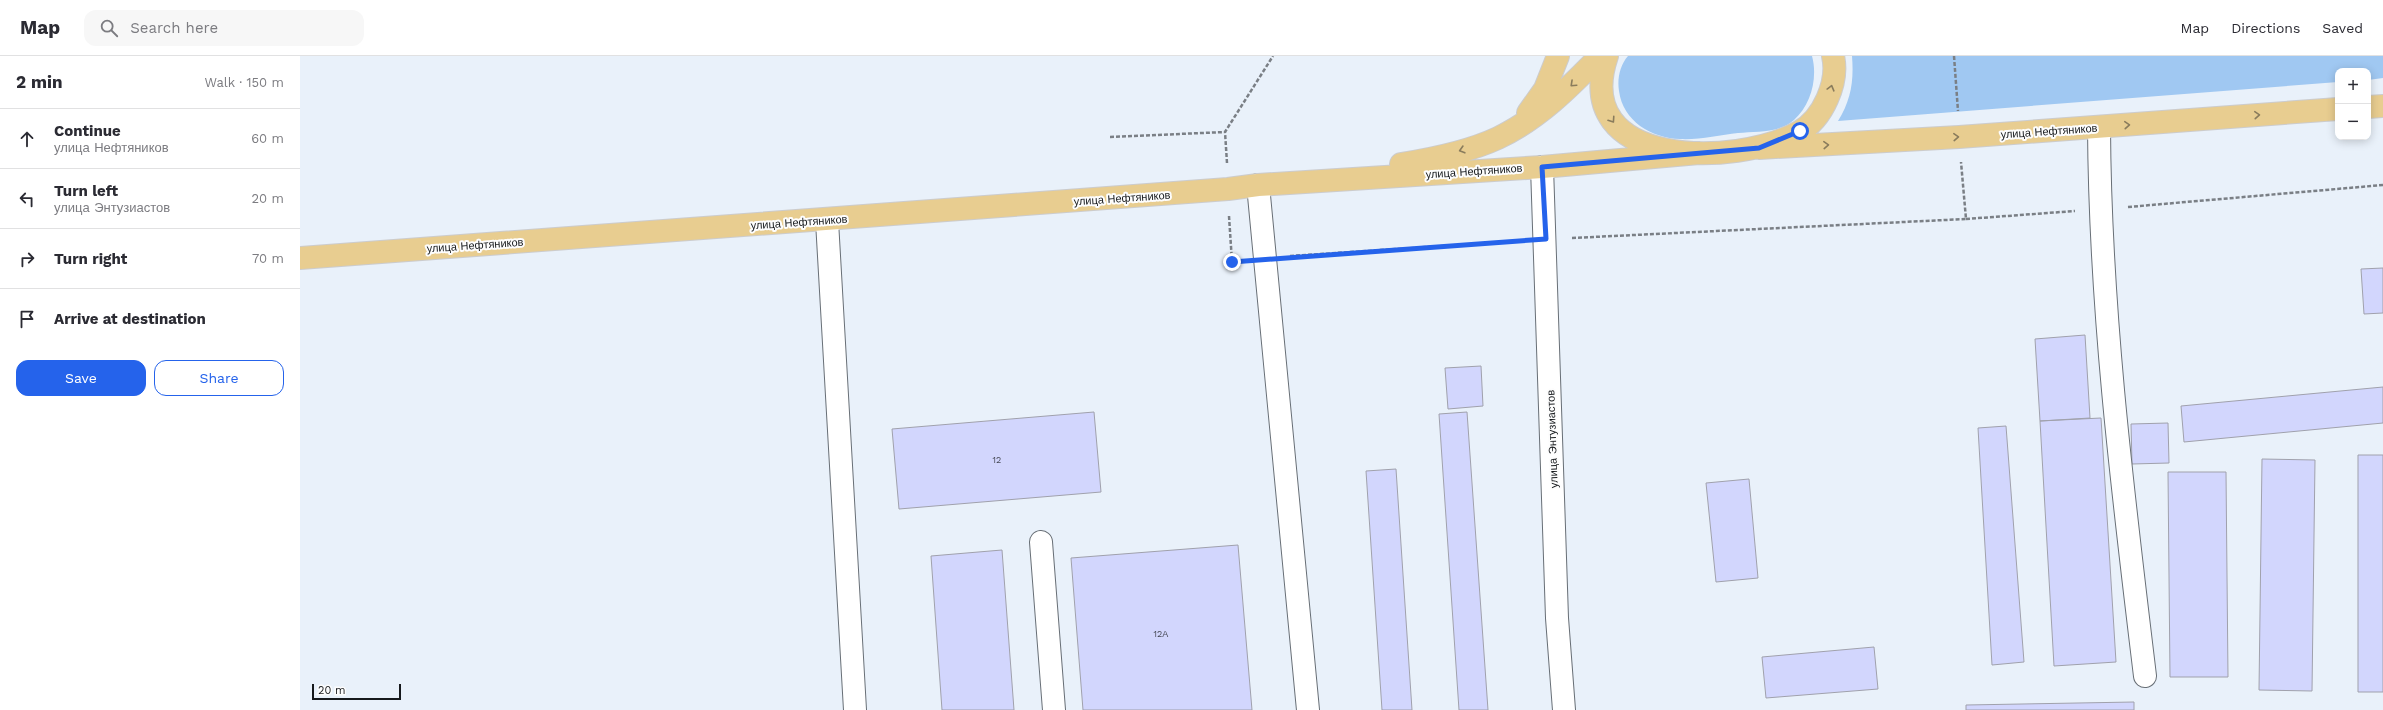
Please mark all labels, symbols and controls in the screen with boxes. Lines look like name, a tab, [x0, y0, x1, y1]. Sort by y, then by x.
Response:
search box	[84, 10, 364, 46]
text: Map	[20, 16, 60, 39]
icon: search	[98, 17, 120, 39]
text: Search here	[130, 19, 218, 37]
text: Map	[2181, 20, 2209, 36]
text: Directions	[2231, 20, 2300, 36]
text: Saved	[2322, 20, 2363, 36]
map controls	[2335, 68, 2371, 140]
button: +	[2335, 68, 2371, 104]
text: 2 min	[16, 72, 62, 92]
text: Walk · 150 m	[205, 75, 284, 90]
one-way arrow	[1570, 79, 1578, 87]
one-way arrow	[1826, 84, 1835, 91]
button: −	[2335, 104, 2371, 140]
one-way arrow	[2254, 111, 2260, 120]
one-way arrow	[1607, 116, 1615, 123]
one-way arrow	[2124, 120, 2130, 129]
text: Continue	[54, 122, 121, 140]
route start	[1791, 122, 1809, 140]
street label: улица Нефтяников	[2000, 122, 2098, 141]
icon: ahead	[16, 128, 38, 150]
text: 60 m	[251, 131, 284, 146]
one-way arrow	[1953, 133, 1959, 142]
text: улица Нефтяников	[54, 140, 169, 155]
one-way arrow	[1823, 140, 1829, 149]
one-way arrow	[1459, 145, 1466, 154]
street label: улица Нефтяников	[1425, 162, 1523, 181]
text: Turn left	[54, 182, 118, 200]
icon: left	[16, 188, 38, 210]
street label: улица Нефтяников	[1073, 189, 1171, 208]
text: 20 m	[252, 191, 284, 206]
text: улица Энтузиастов	[54, 200, 170, 215]
street label: улица Нефтяников	[750, 213, 848, 232]
street label: улица Нефтяников	[426, 236, 524, 255]
icon: right	[16, 248, 38, 270]
text: Turn right	[54, 250, 127, 268]
text: 70 m	[252, 251, 284, 266]
route end	[1223, 253, 1241, 271]
icon: arrive	[16, 308, 38, 330]
text: Arrive at destination	[54, 310, 206, 328]
button: Save	[16, 360, 146, 396]
button: Share	[154, 360, 284, 396]
street label: улица Энтузиастов	[1544, 389, 1561, 488]
house number: 12	[993, 455, 1001, 465]
house number: 12А	[1154, 629, 1168, 639]
scale bar	[312, 682, 401, 701]
text: 20 m	[318, 684, 346, 697]

